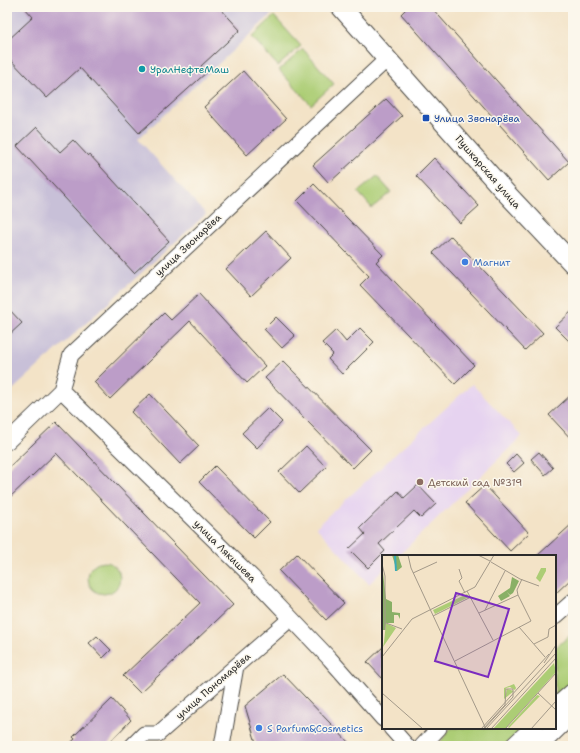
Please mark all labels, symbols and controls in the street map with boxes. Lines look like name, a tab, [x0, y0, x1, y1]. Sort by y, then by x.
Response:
place label: УралНефтеМаш	[150, 63, 229, 76]
marker: УралНефтеМаш	[137, 64, 147, 74]
place label: Улица Звонарёва	[434, 112, 521, 125]
marker: Улица Звонарёва	[421, 113, 431, 123]
street label: Пушкарская улица	[452, 132, 524, 212]
street label: улица Звонарёва	[152, 210, 224, 279]
place label: Магнит	[473, 256, 511, 269]
marker: Магнит	[460, 257, 470, 267]
place label: Детский сад №319	[428, 476, 522, 489]
marker: Детский сад №319	[415, 477, 425, 487]
street label: улица Лякишева	[191, 517, 260, 586]
inset map	[382, 555, 556, 729]
street label: улица Пономарёва	[173, 649, 254, 722]
place label: S Parfum&Cosmetics	[267, 722, 363, 735]
marker: S Parfum&Cosmetics	[254, 723, 264, 733]

